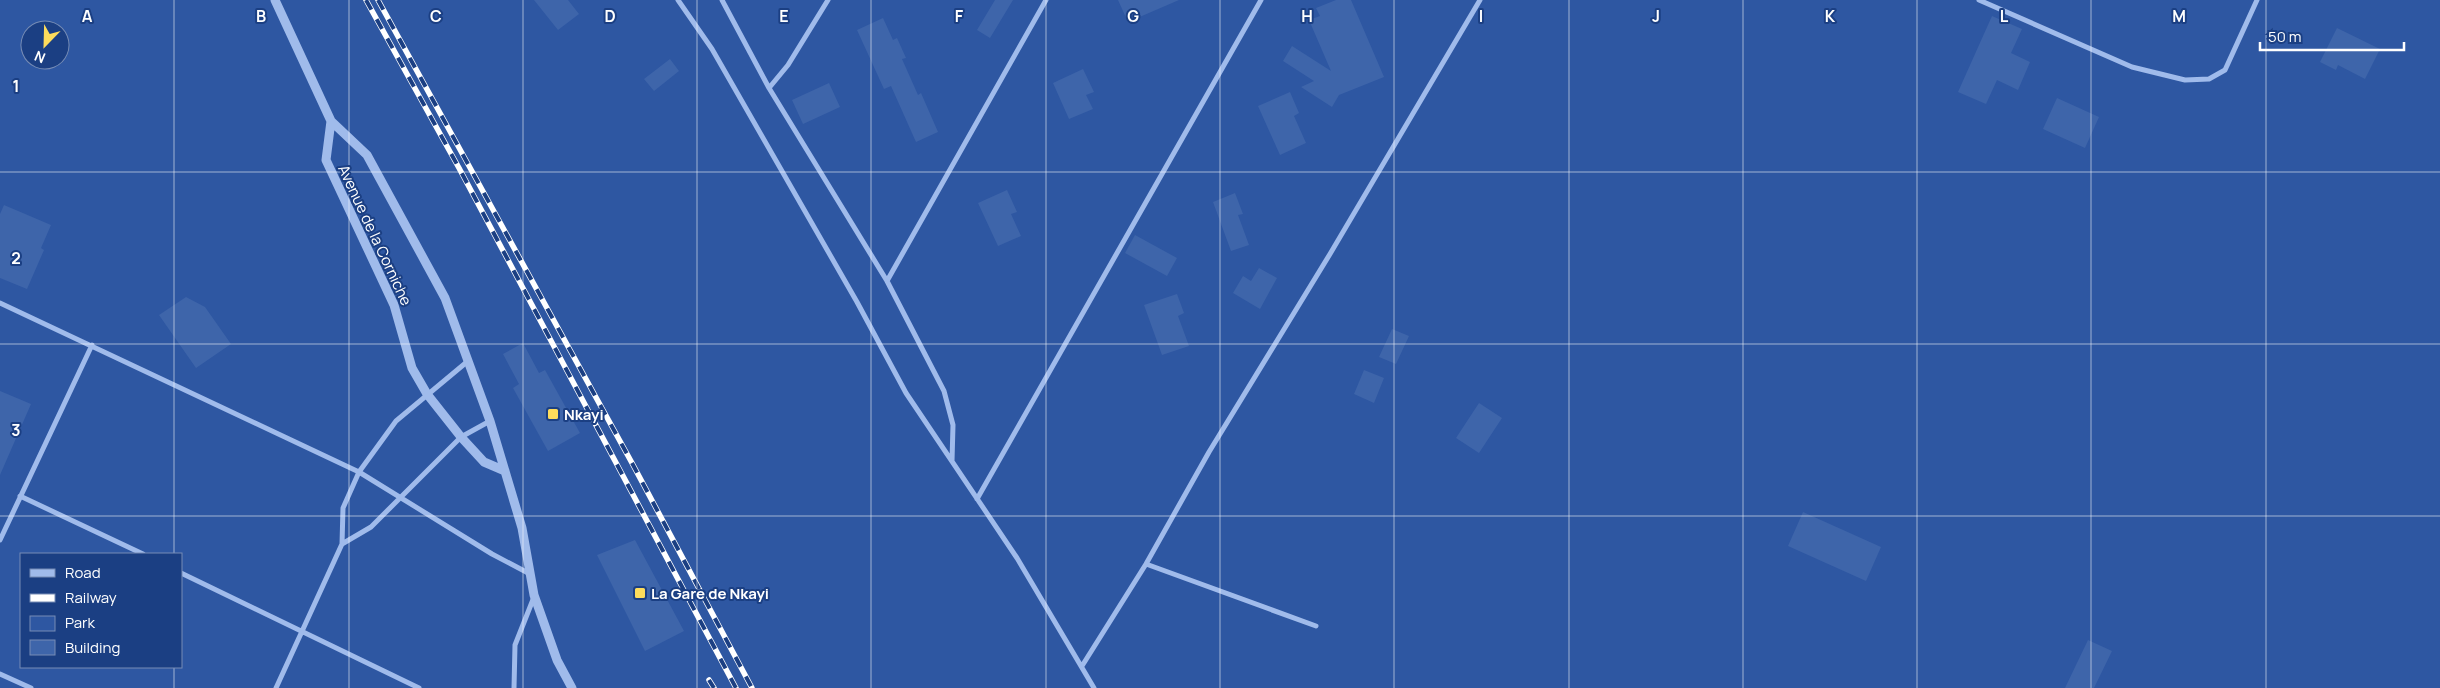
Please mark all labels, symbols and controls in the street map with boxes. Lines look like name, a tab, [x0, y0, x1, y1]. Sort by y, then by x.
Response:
text: A	[82, 5, 93, 27]
text: B	[256, 5, 266, 27]
text: C	[430, 5, 442, 27]
text: D	[604, 5, 616, 27]
text: E	[779, 5, 789, 27]
text: F	[955, 5, 964, 27]
text: G	[1127, 5, 1139, 27]
text: H	[1301, 5, 1313, 27]
text: I	[1479, 5, 1483, 27]
text: J	[1652, 5, 1660, 27]
text: K	[1825, 5, 1836, 27]
text: L	[2000, 5, 2009, 27]
text: M	[2172, 5, 2186, 27]
north arrow	[20, 20, 70, 70]
scale bar	[2260, 20, 2404, 52]
text: 50 m	[2268, 26, 2302, 47]
text: N	[31, 47, 48, 68]
text: 1	[12, 75, 20, 97]
street label: Avenue de la Corniche	[333, 161, 417, 309]
text: 2	[11, 247, 21, 269]
place label: Nkayi	[564, 404, 604, 425]
marker: Nkayi	[546, 407, 560, 421]
text: 3	[11, 419, 21, 441]
legend	[20, 553, 182, 668]
text: Road	[65, 562, 101, 583]
place label: La Gare de Nkayi	[651, 583, 769, 604]
marker: La Gare de Nkayi	[633, 586, 647, 600]
text: Railway	[65, 587, 117, 608]
text: Park	[65, 612, 95, 633]
text: Building	[65, 637, 120, 658]

